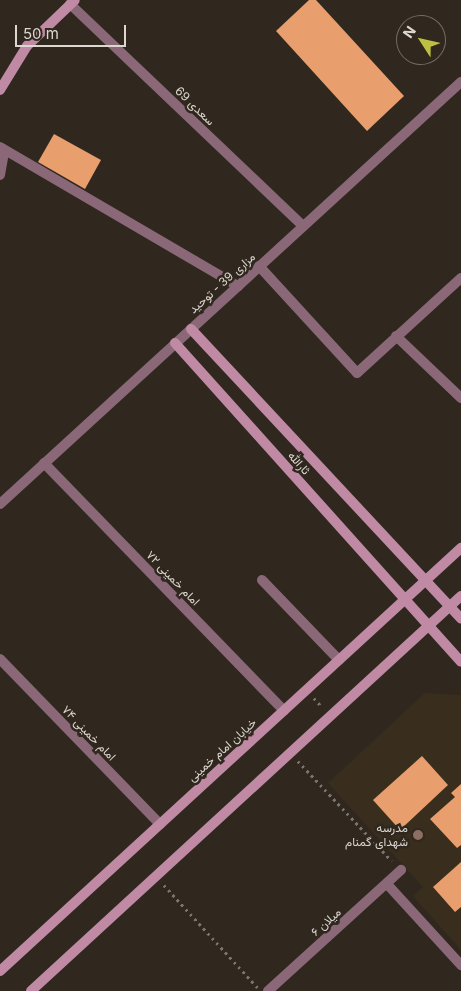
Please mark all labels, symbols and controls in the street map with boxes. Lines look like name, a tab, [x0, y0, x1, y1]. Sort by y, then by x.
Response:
scale bar	[18, 15, 129, 47]
north arrow	[396, 15, 446, 65]
text: N	[399, 22, 419, 41]
text: 50 m	[23, 24, 59, 43]
street label: سعدی 69	[172, 84, 218, 128]
street label: مزاری 39 - توحید	[186, 250, 258, 316]
street label: ثارالله	[285, 448, 313, 478]
street label: امام خمینی ۷۲	[143, 548, 203, 608]
street label: امام خمینی ۷۴	[59, 702, 119, 764]
street label: خیابان امام خمینی	[185, 715, 259, 785]
place label: مدرسه شهدای گمنام	[345, 821, 408, 849]
marker: مدرسه شهدای گمنام	[412, 829, 424, 841]
street label: میلان ۶	[308, 905, 344, 939]

